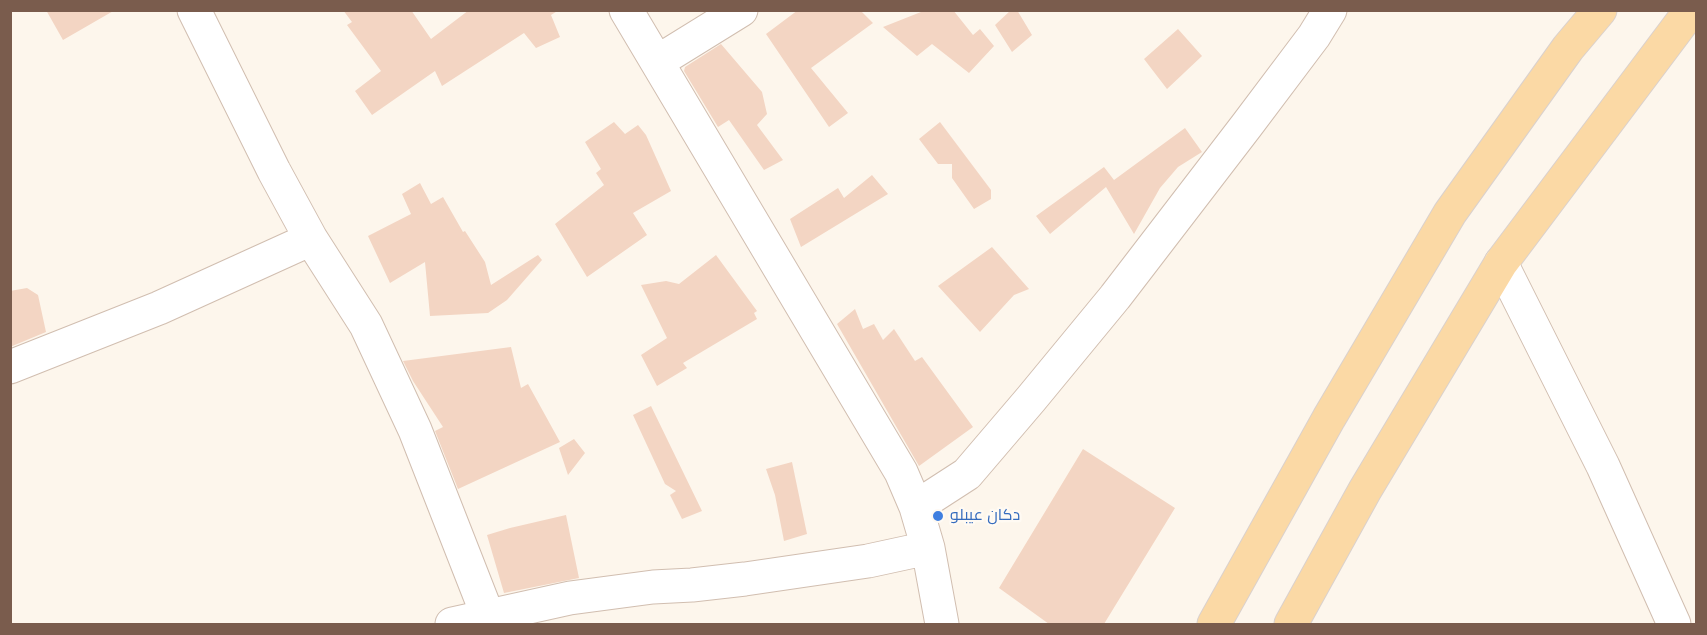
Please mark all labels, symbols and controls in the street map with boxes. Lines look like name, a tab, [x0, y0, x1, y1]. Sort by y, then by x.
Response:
place label: دكان عيبلو	[950, 506, 1020, 526]
marker: دكان عيبلو	[931, 509, 945, 523]

